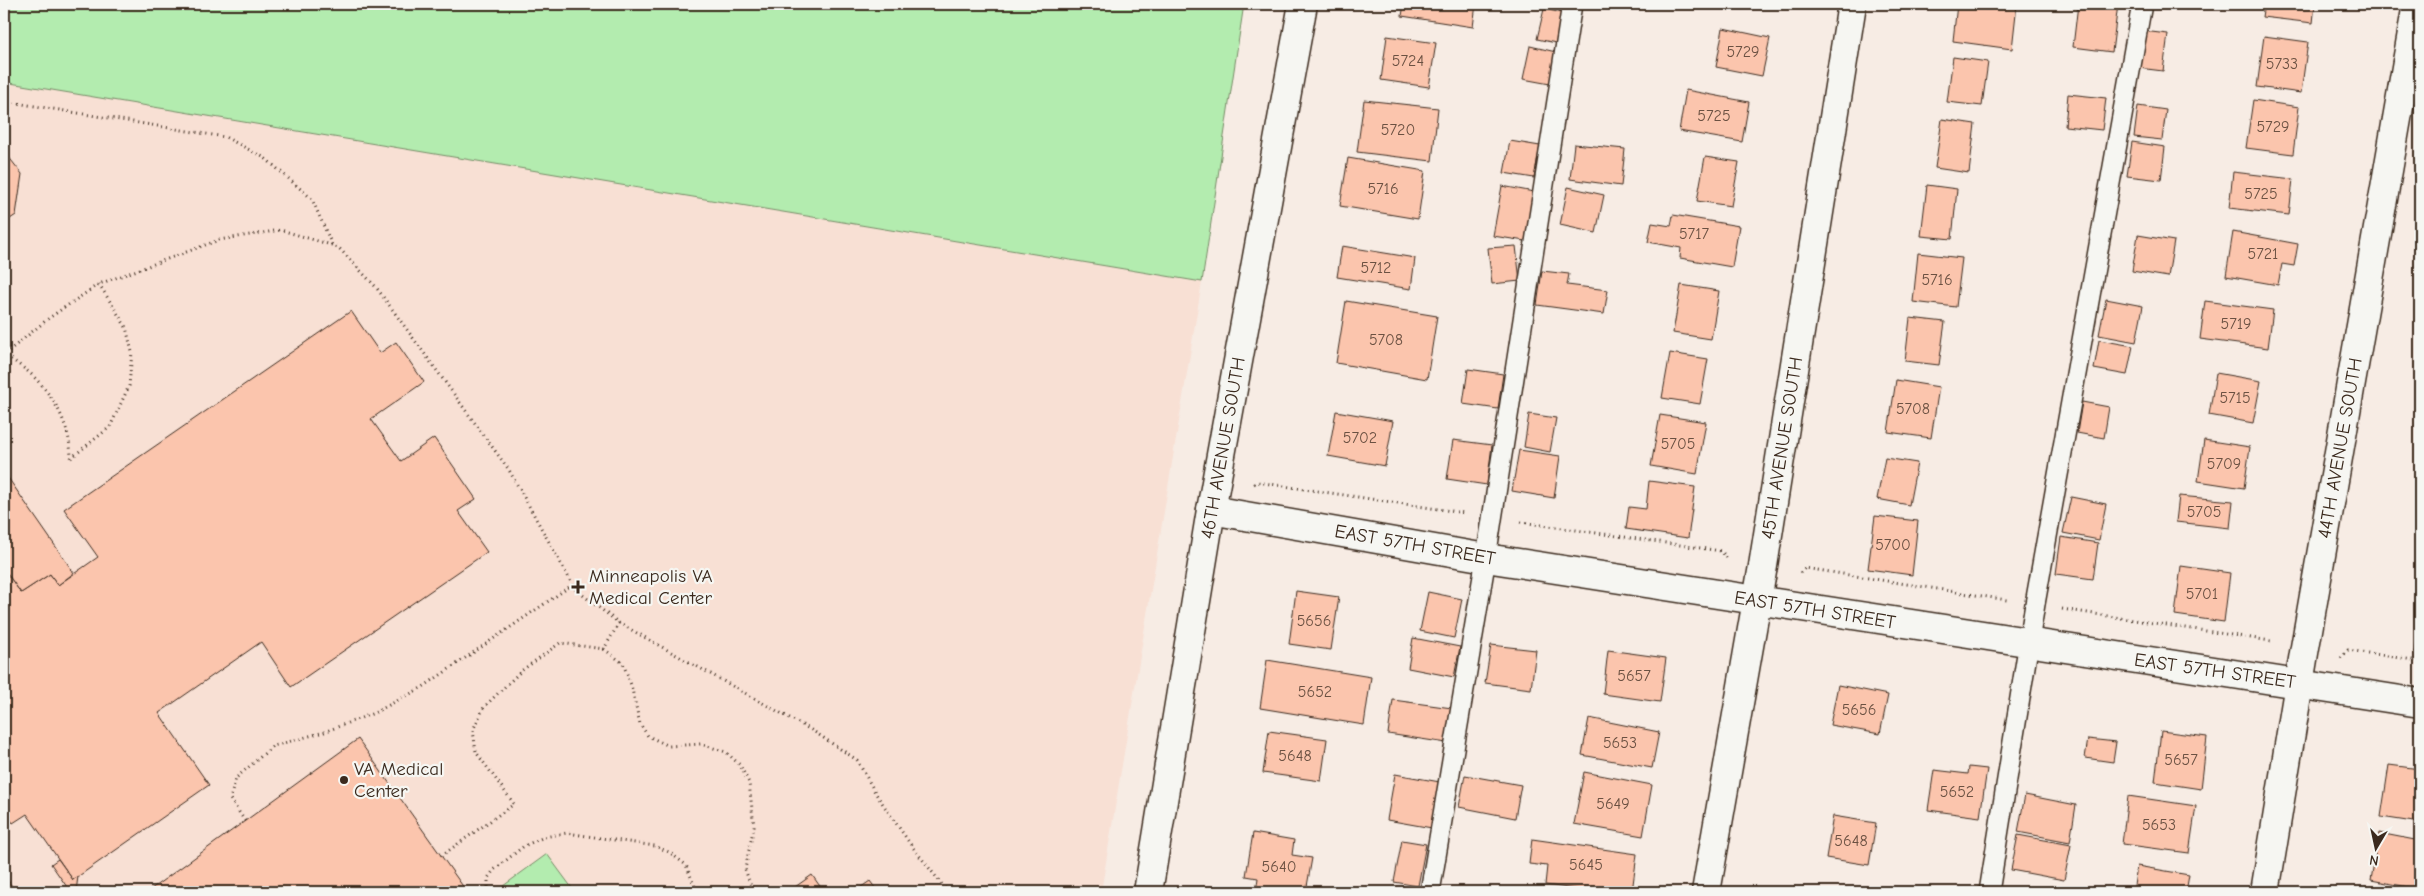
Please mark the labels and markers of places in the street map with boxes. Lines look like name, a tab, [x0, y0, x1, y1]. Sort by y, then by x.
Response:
place label: Minneapolis VA Medical Center	[589, 565, 712, 609]
marker: Minneapolis VA Medical Center	[571, 580, 585, 594]
place label: VA Medical Center	[354, 758, 443, 802]
marker: VA Medical Center	[338, 774, 350, 786]

